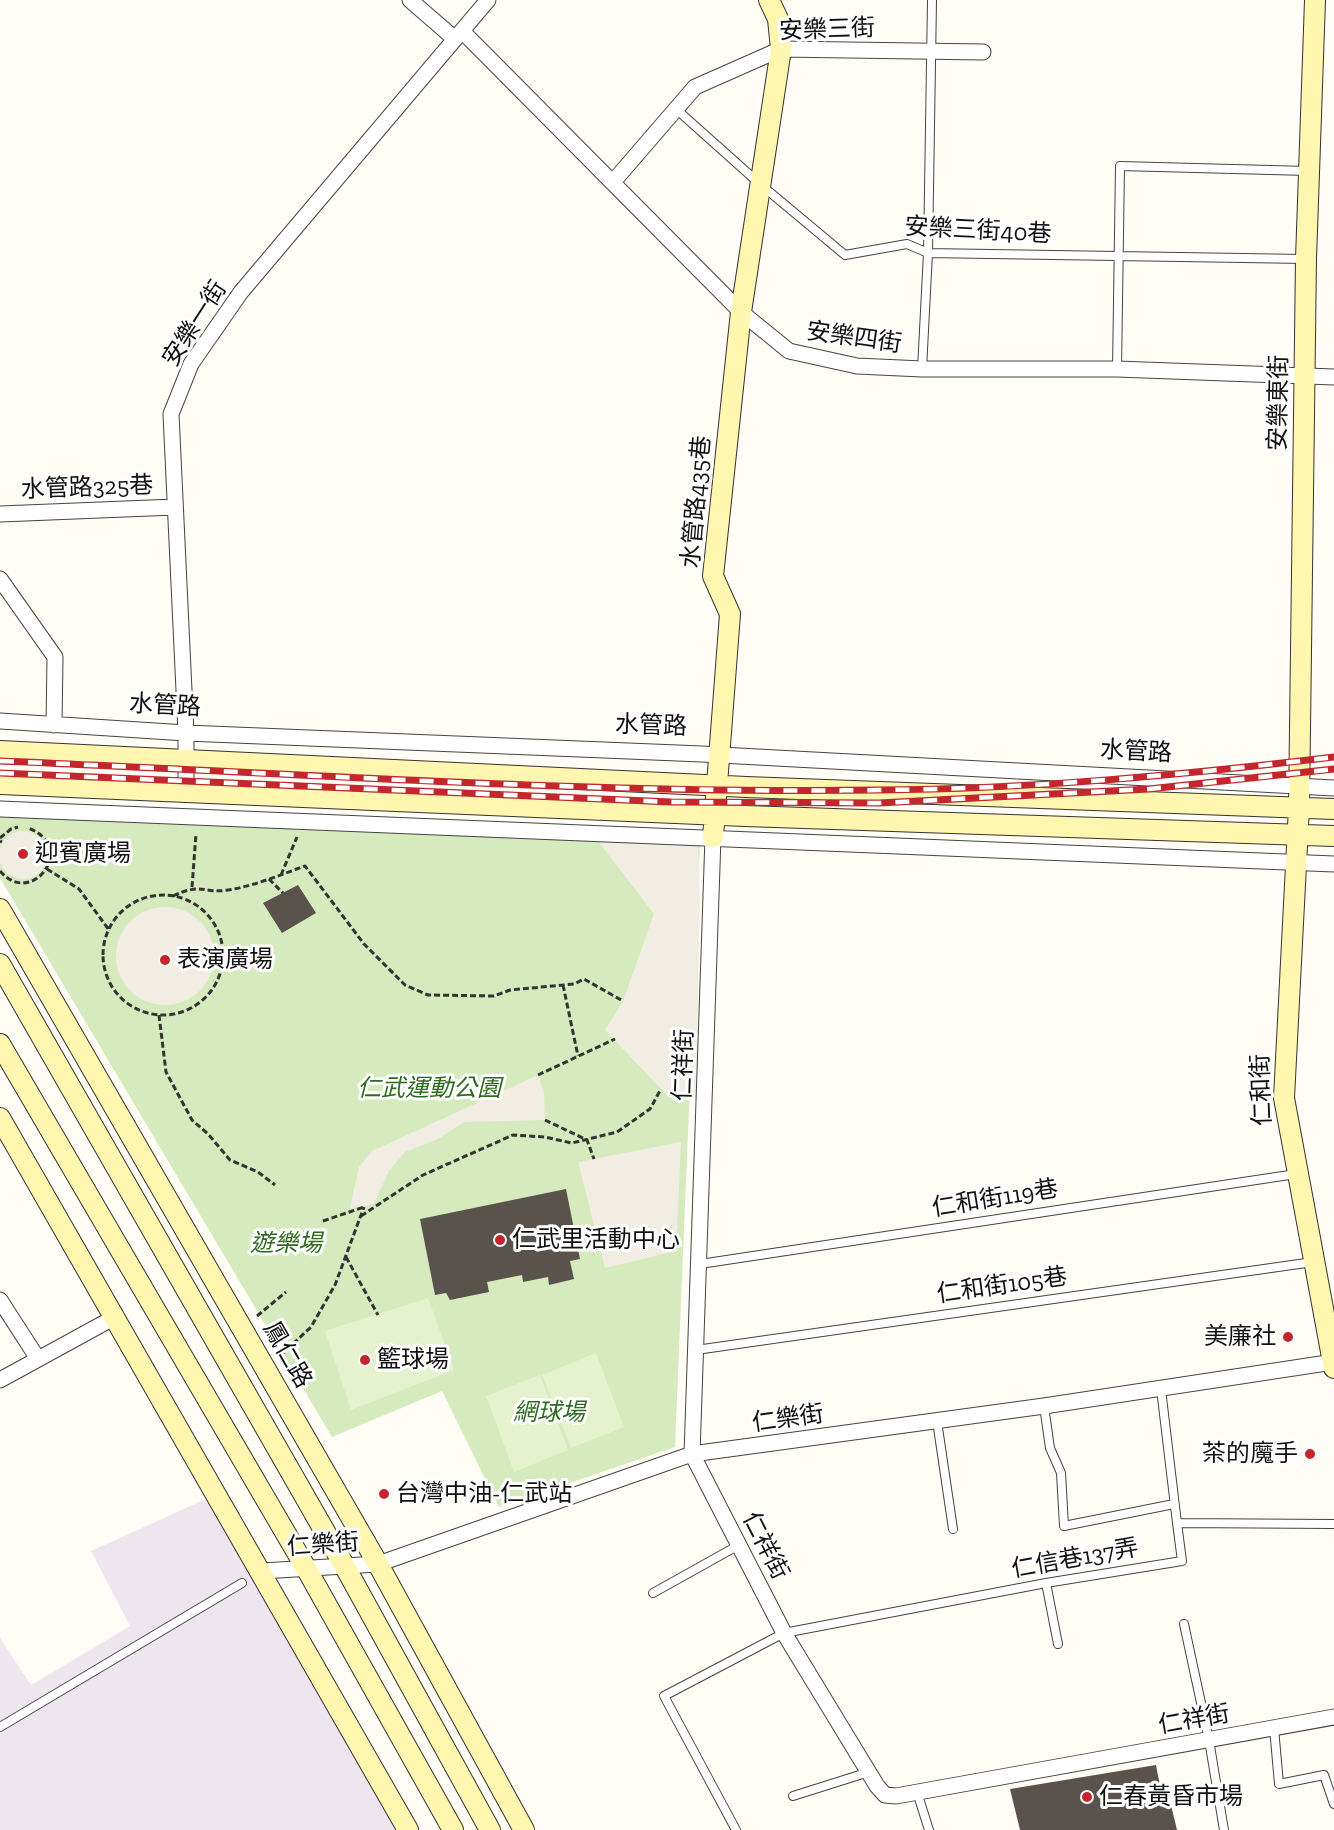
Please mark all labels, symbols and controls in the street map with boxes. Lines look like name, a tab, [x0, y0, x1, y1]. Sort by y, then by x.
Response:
street label: 安樂三街	[779, 14, 875, 46]
street label: 安樂三街40巷	[904, 213, 1052, 249]
street label: 安樂一街	[157, 276, 233, 372]
street label: 安樂四街	[804, 317, 904, 359]
street label: 安樂東街	[1264, 355, 1294, 451]
street label: 水管路435巷	[677, 435, 717, 569]
street label: 水管路325巷	[20, 471, 154, 505]
street label: 水管路	[128, 690, 202, 722]
street label: 水管路	[615, 710, 687, 742]
street label: 水管路	[1099, 736, 1173, 768]
place label: 迎賓廣場	[35, 840, 131, 868]
marker: 迎賓廣場	[16, 847, 30, 861]
place label: 表演廣場	[177, 946, 273, 974]
marker: 表演廣場	[158, 953, 172, 967]
street label: 仁祥街	[668, 1029, 700, 1101]
street label: 仁和街	[1246, 1054, 1278, 1126]
park label: 仁武運動公園	[357, 1075, 501, 1103]
street label: 仁和街119巷	[930, 1175, 1060, 1223]
place label: 仁武里活動中心	[512, 1226, 680, 1254]
park label: 遊樂場	[250, 1230, 322, 1258]
marker: 仁武里活動中心	[493, 1233, 507, 1247]
street label: 仁和街105巷	[935, 1263, 1069, 1309]
street label: 鳳仁路	[257, 1317, 317, 1393]
place label: 美廉社	[1204, 1323, 1276, 1351]
marker: 美廉社	[1281, 1330, 1295, 1344]
place label: 籃球場	[377, 1346, 449, 1374]
marker: 籃球場	[358, 1353, 372, 1367]
park label: 網球場	[513, 1399, 585, 1427]
street label: 仁樂街	[750, 1400, 826, 1438]
place label: 茶的魔手	[1202, 1440, 1298, 1468]
marker: 茶的魔手	[1303, 1447, 1317, 1461]
place label: 台灣中油-仁武站	[396, 1480, 572, 1508]
marker: 台灣中油-仁武站	[377, 1487, 391, 1501]
street label: 仁祥街	[736, 1507, 794, 1585]
street label: 仁樂街	[286, 1528, 360, 1562]
street label: 仁信巷137弄	[1009, 1534, 1141, 1584]
street label: 仁祥街	[1156, 1700, 1232, 1740]
place label: 仁春黃昏市場	[1099, 1783, 1243, 1811]
marker: 仁春黃昏市場	[1080, 1790, 1094, 1804]

